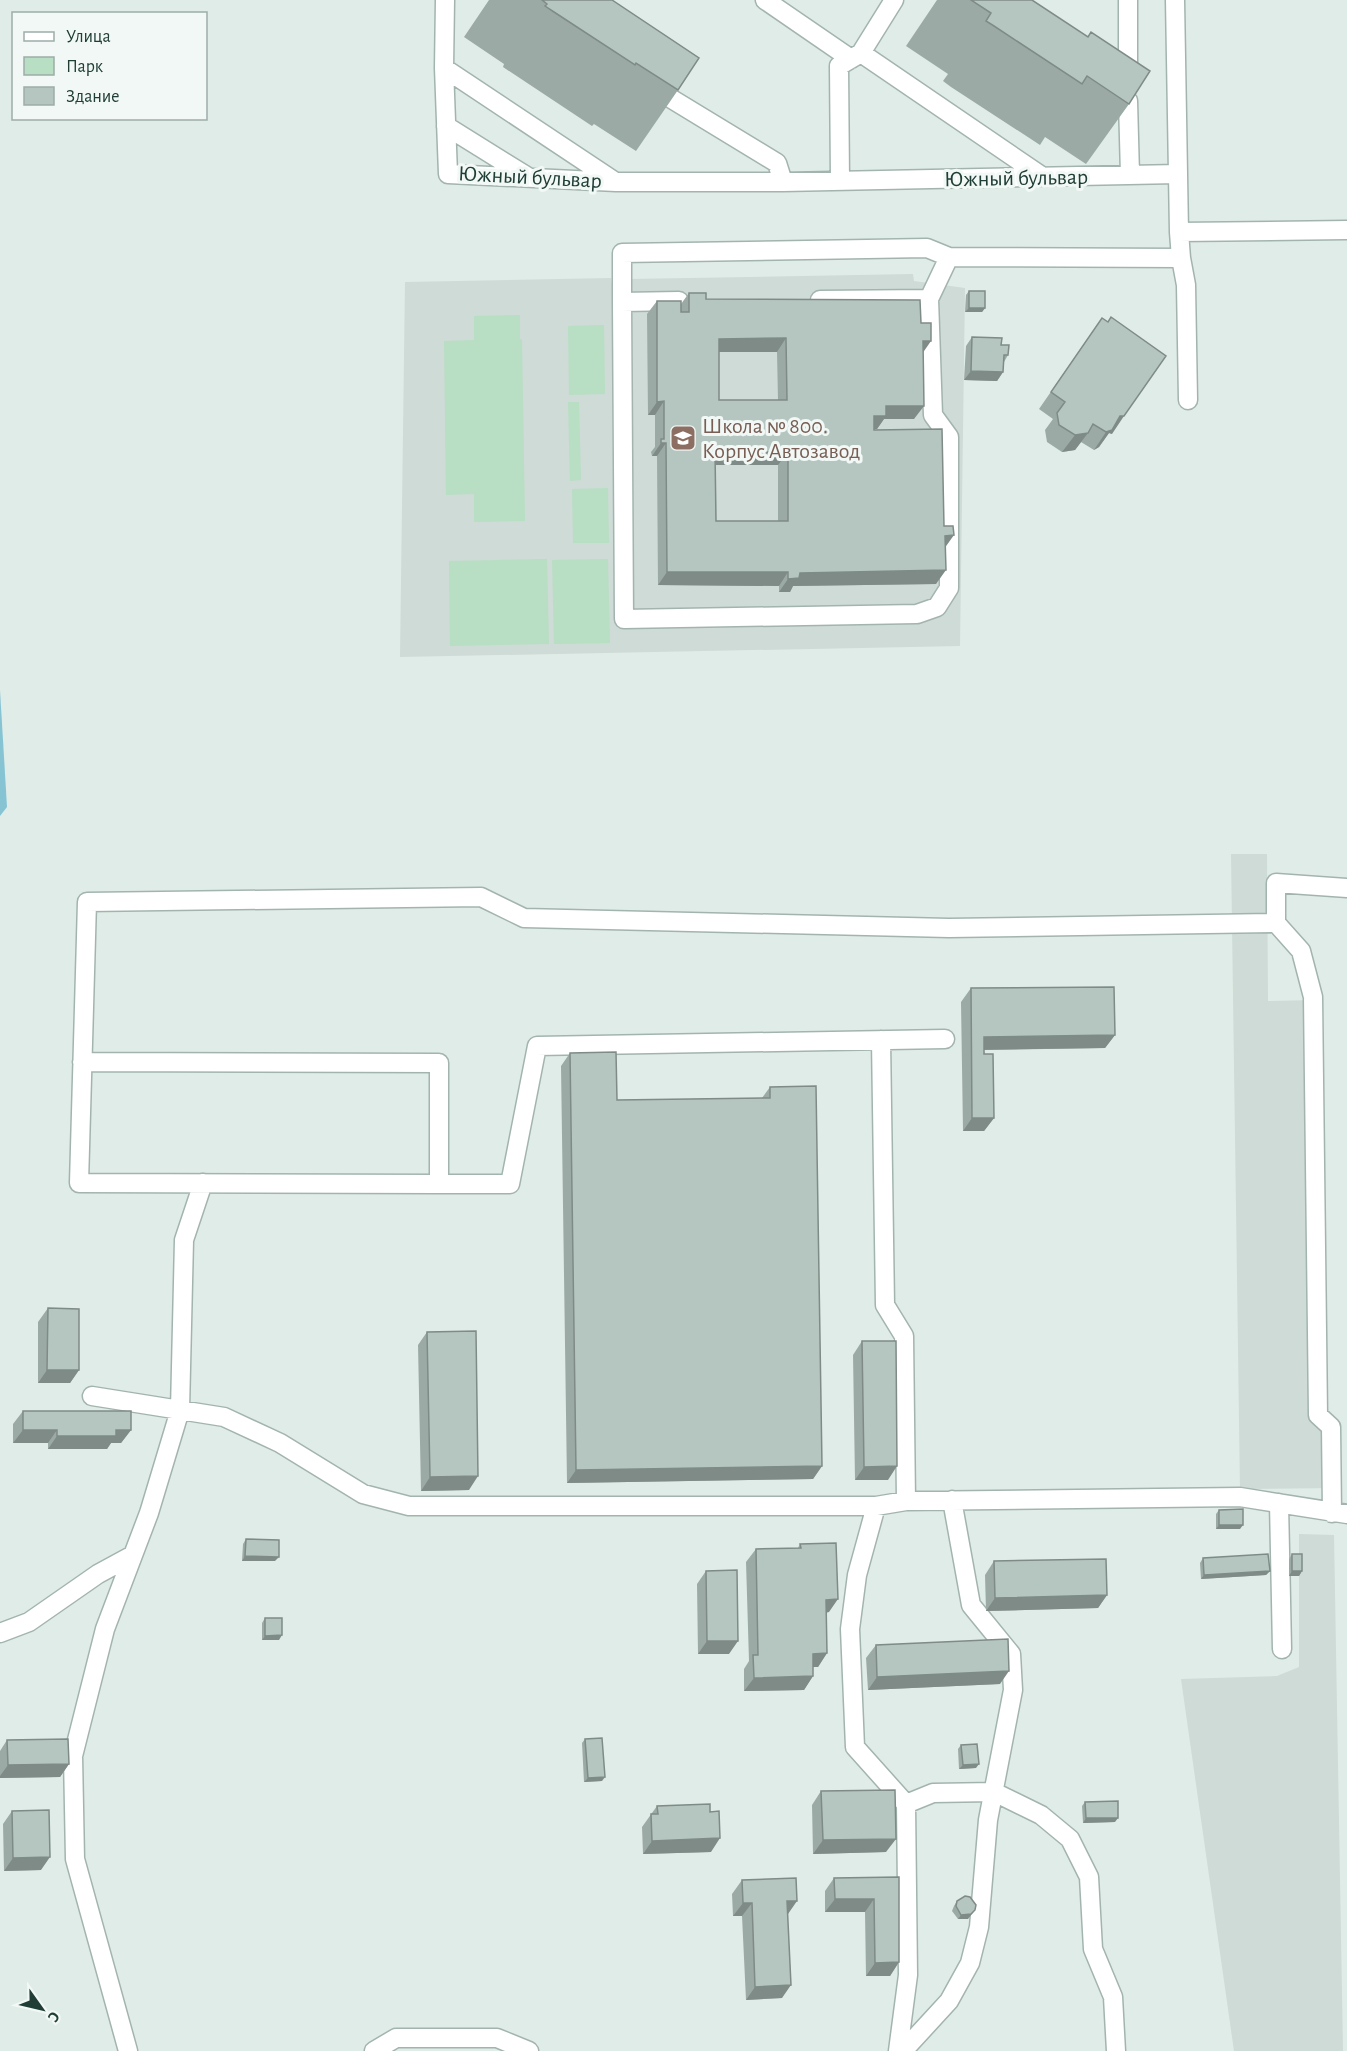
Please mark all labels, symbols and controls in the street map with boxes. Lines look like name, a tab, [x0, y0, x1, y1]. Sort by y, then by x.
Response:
legend	[12, 12, 207, 120]
text: Улица	[66, 28, 111, 46]
text: Парк	[66, 58, 104, 76]
text: Здание	[66, 88, 120, 106]
street label: Южный бульвар	[457, 162, 602, 192]
street label: Южный бульвар	[944, 166, 1088, 190]
place label: Школа № 800. Корпус Автозавод	[702, 415, 860, 462]
school or university icon: Школа № 800. Корпус Автозавод	[668, 423, 698, 453]
north arrow	[12, 1979, 72, 2039]
text: С	[44, 2009, 63, 2025]

